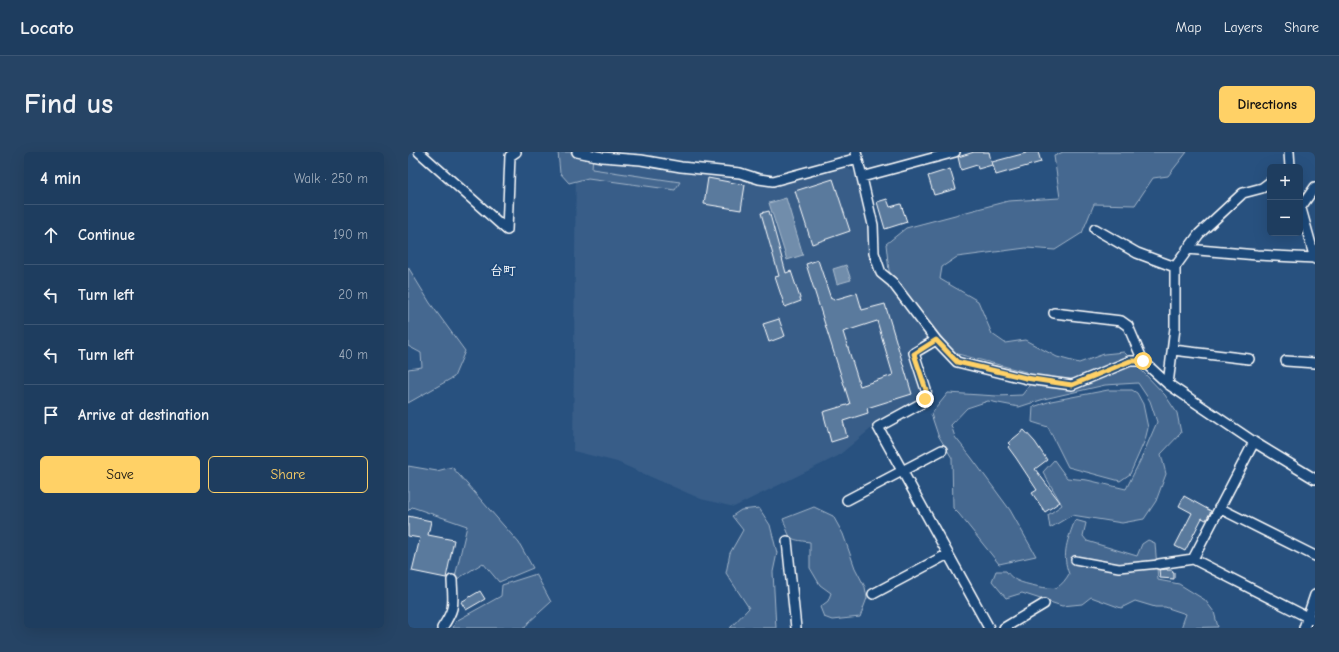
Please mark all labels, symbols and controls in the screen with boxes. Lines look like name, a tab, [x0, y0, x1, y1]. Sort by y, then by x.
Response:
text: Locato	[20, 17, 74, 39]
text: Map	[1175, 19, 1202, 36]
text: Layers	[1224, 19, 1262, 36]
text: Share	[1284, 19, 1319, 36]
button: Directions	[1219, 86, 1315, 123]
text: Find us	[24, 88, 113, 120]
map controls	[1267, 164, 1303, 236]
button: +	[1267, 164, 1303, 200]
text: 4 min	[40, 169, 81, 188]
text: Walk · 250 m	[294, 171, 368, 186]
button: −	[1267, 200, 1303, 236]
icon: ahead	[40, 224, 62, 246]
text: Continue	[78, 226, 135, 244]
text: 190 m	[333, 227, 368, 242]
district label: 台町	[490, 263, 516, 278]
icon: left	[40, 284, 62, 306]
text: Turn left	[78, 286, 134, 304]
text: 20 m	[338, 287, 368, 302]
icon: left	[40, 344, 62, 366]
text: Turn left	[78, 346, 134, 364]
text: 40 m	[339, 347, 368, 362]
route start	[1134, 352, 1152, 370]
route end	[916, 390, 934, 408]
icon: arrive	[40, 404, 62, 426]
text: Arrive at destination	[78, 406, 209, 424]
button: Save	[40, 456, 200, 493]
button: Share	[208, 456, 368, 493]

